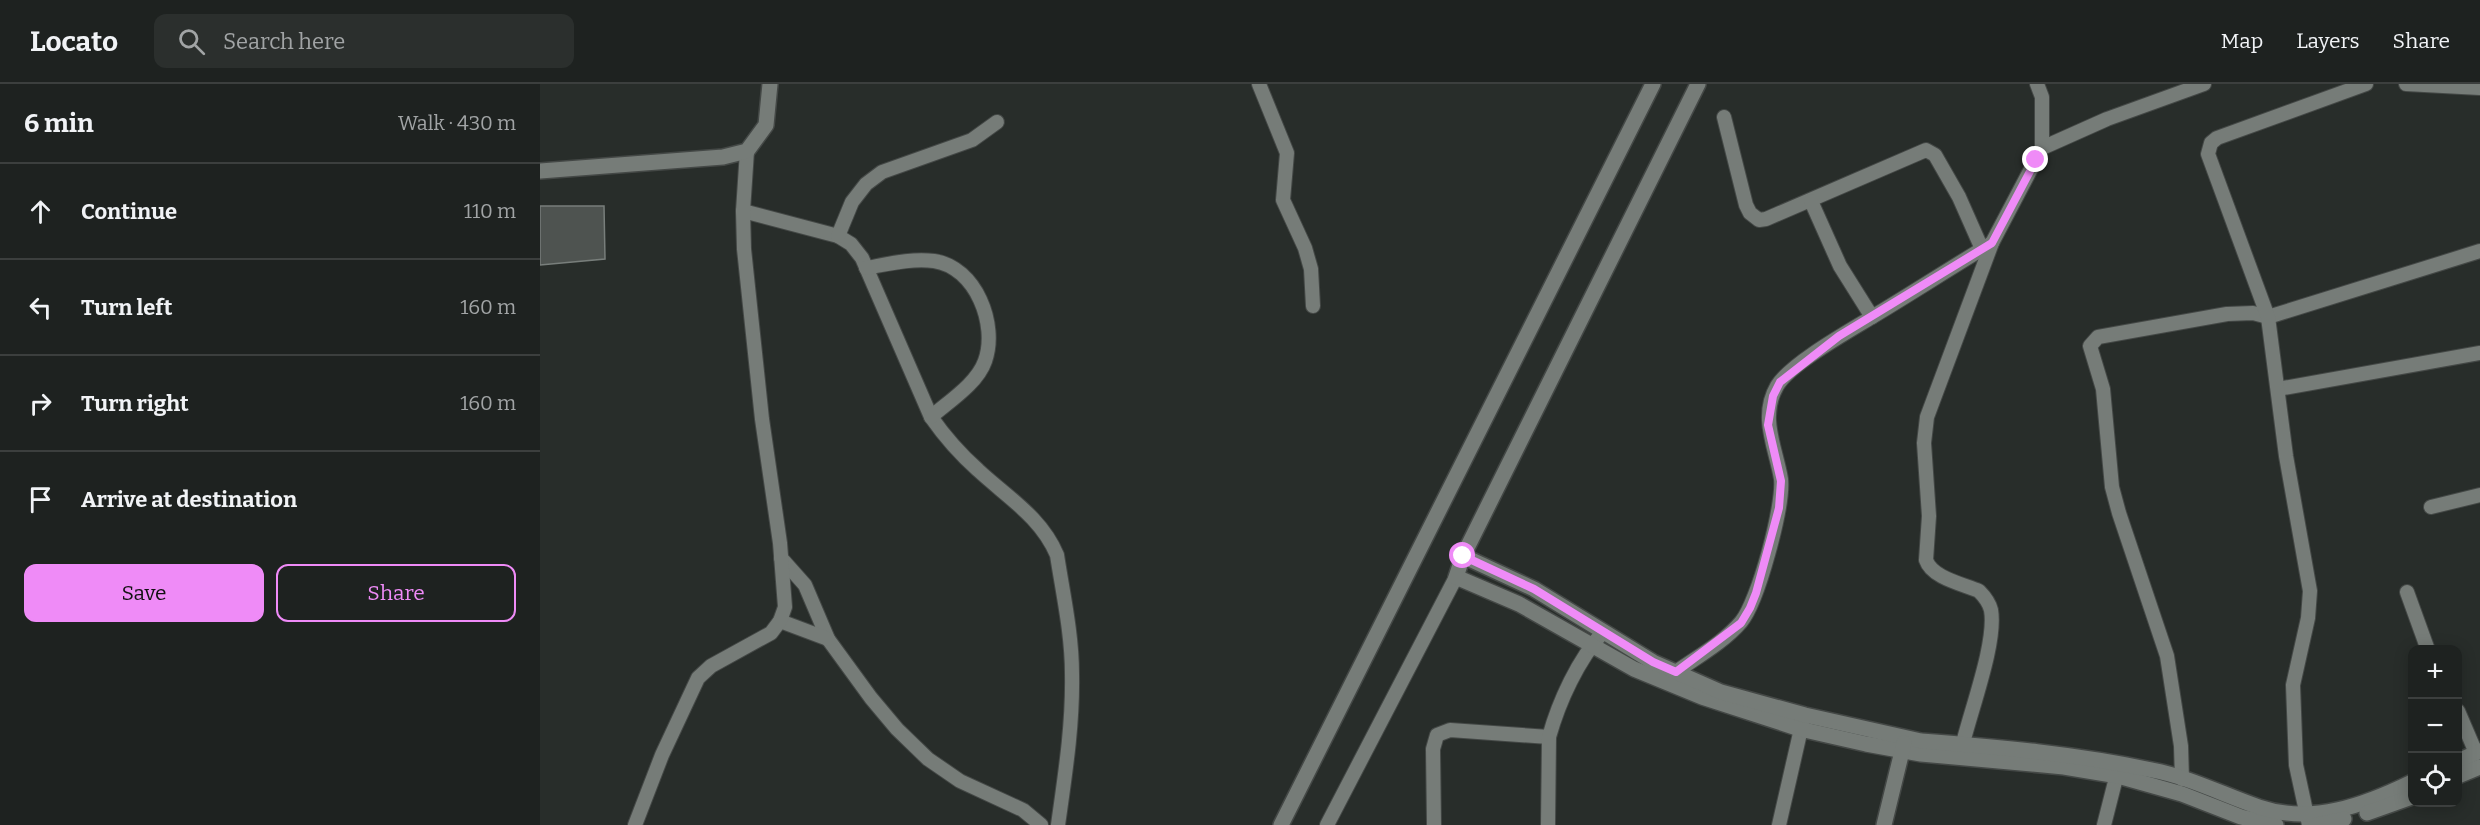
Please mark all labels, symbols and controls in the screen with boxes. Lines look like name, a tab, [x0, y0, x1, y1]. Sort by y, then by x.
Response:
search box	[154, 14, 574, 68]
text: Locato	[30, 25, 118, 58]
icon: search	[175, 25, 208, 58]
text: Search here	[223, 28, 345, 55]
text: Map	[2221, 28, 2263, 54]
text: Layers	[2296, 28, 2360, 54]
text: Share	[2393, 28, 2450, 54]
text: 6 min	[24, 108, 94, 139]
text: Walk · 430 m	[398, 111, 516, 135]
route end	[2022, 146, 2048, 172]
icon: ahead	[24, 195, 57, 228]
text: Continue	[81, 198, 177, 225]
text: 110 m	[464, 199, 516, 223]
icon: left	[24, 291, 57, 324]
text: Turn left	[81, 294, 173, 321]
text: 160 m	[460, 295, 516, 319]
icon: right	[24, 387, 57, 420]
text: Turn right	[81, 390, 189, 417]
text: 160 m	[460, 391, 516, 415]
icon: arrive	[24, 483, 57, 516]
text: Arrive at destination	[81, 486, 297, 513]
route start	[1449, 542, 1475, 568]
button: Save	[24, 564, 264, 622]
button: Share	[276, 564, 516, 622]
map controls	[2408, 645, 2462, 807]
button: +	[2408, 645, 2462, 699]
button: −	[2408, 699, 2462, 753]
button: locate	[2408, 753, 2462, 807]

